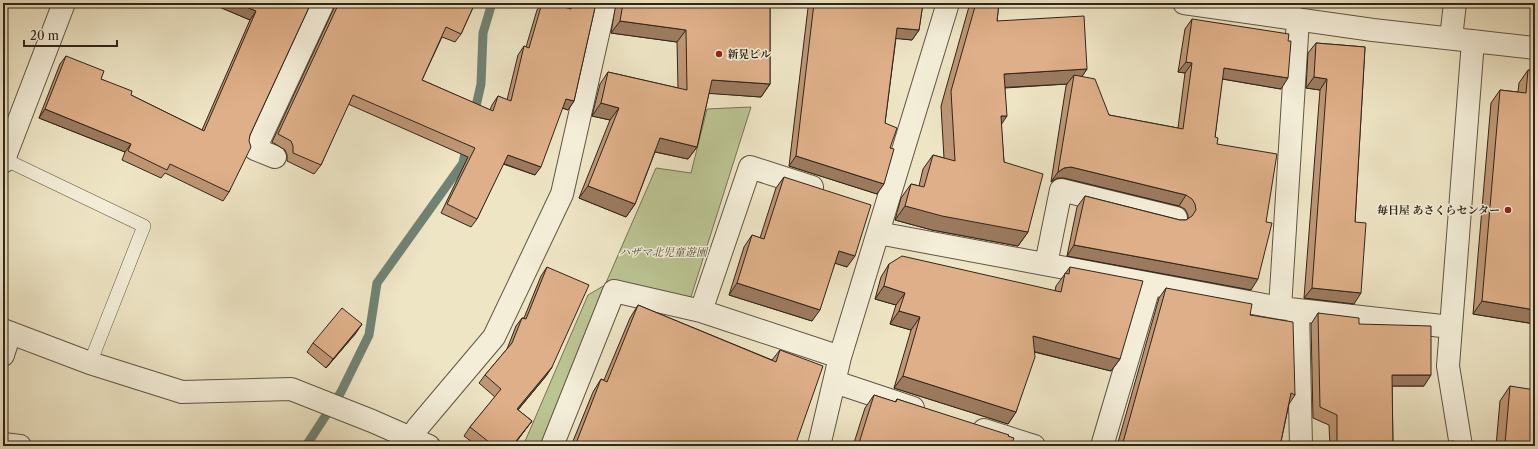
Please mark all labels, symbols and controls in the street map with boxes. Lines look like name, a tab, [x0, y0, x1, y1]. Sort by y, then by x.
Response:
scale bar	[24, 22, 117, 48]
text: 20 m	[30, 28, 59, 43]
place label: 新晃ビル	[727, 47, 771, 61]
marker: 新晃ビル	[714, 49, 724, 59]
place label: 毎日屋 あさくらセンター	[1377, 203, 1500, 217]
marker: 毎日屋 あさくらセンター	[1503, 205, 1513, 215]
park label: ハザマ北児童遊園	[619, 245, 709, 259]

